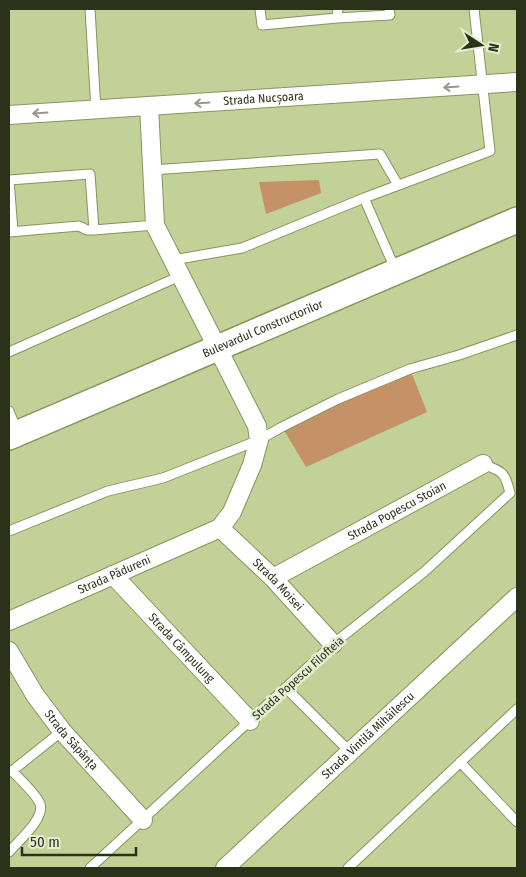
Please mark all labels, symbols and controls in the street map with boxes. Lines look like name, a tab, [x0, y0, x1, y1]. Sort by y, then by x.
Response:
north arrow	[456, 20, 506, 70]
text: N	[484, 42, 502, 53]
one-way arrow	[443, 82, 459, 92]
street label: Strada Nucșoara	[223, 89, 304, 108]
one-way arrow	[194, 99, 210, 108]
one-way arrow	[32, 109, 48, 118]
street label: Bulevardul Constructorilor	[200, 296, 326, 360]
street label: Strada Popescu Stoian	[345, 478, 449, 543]
street label: Strada Pădureni	[76, 552, 153, 597]
street label: Strada Moisei	[250, 556, 306, 613]
street label: Strada Câmpulung	[146, 610, 218, 686]
street label: Strada Popescu Filofteia	[249, 633, 347, 723]
street label: Strada Vintilă Mihăilescu	[319, 689, 417, 782]
street label: Strada Săpânța	[42, 707, 101, 773]
scale bar	[22, 824, 136, 856]
text: 50 m	[30, 833, 60, 851]

